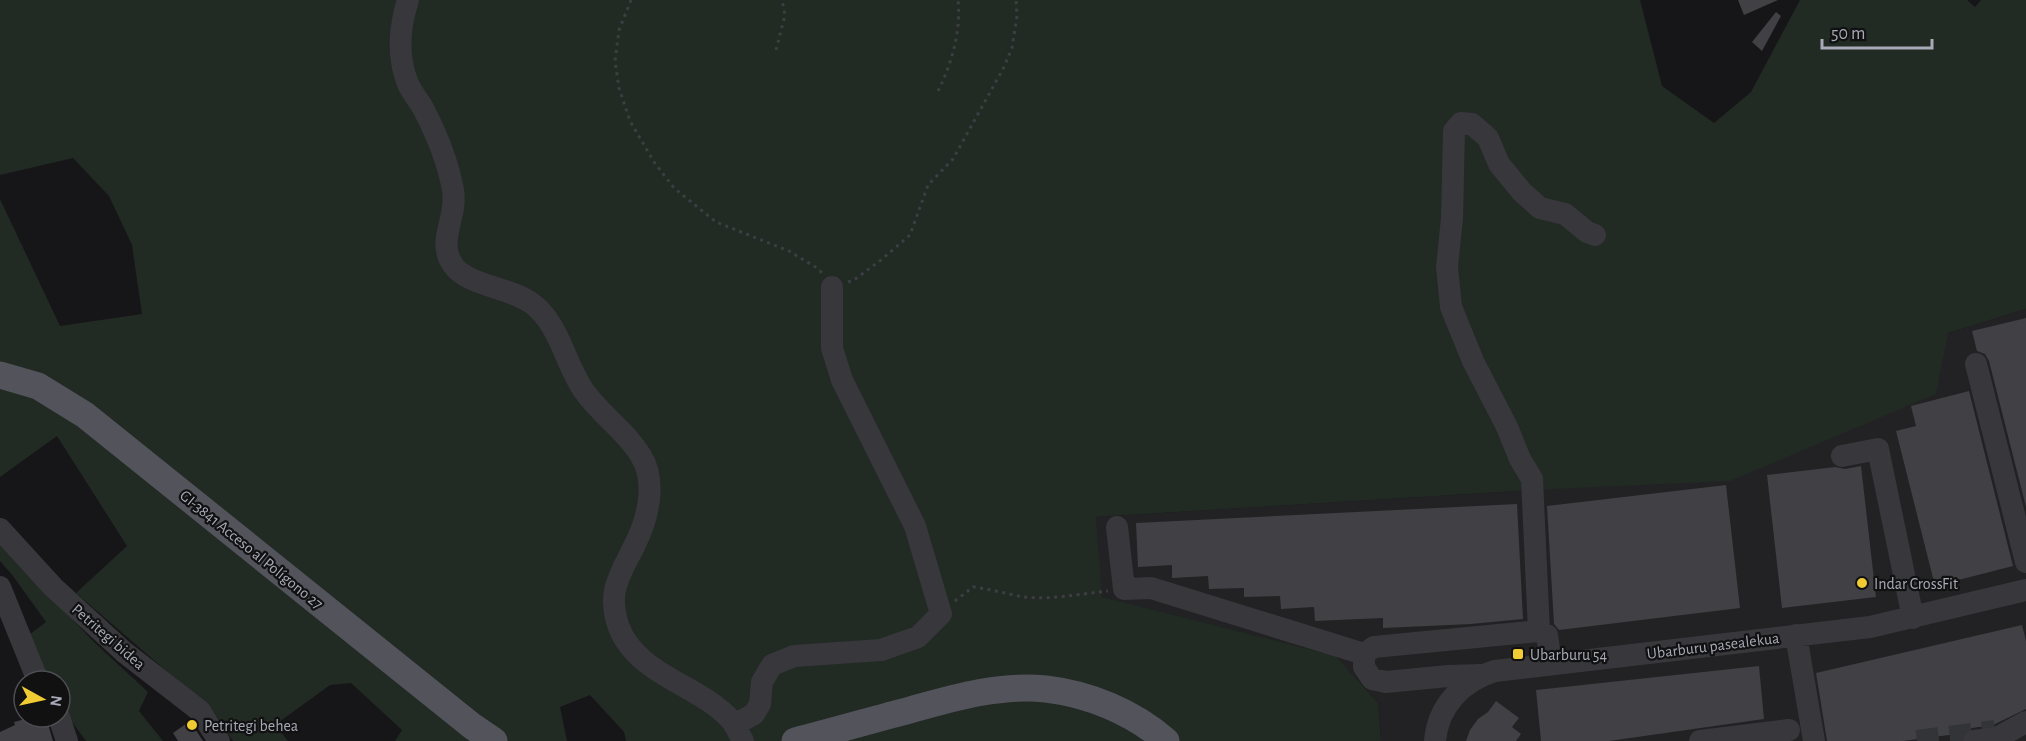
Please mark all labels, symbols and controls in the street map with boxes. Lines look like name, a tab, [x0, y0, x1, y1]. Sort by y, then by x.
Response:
scale bar	[1822, 12, 1932, 50]
text: 50 m	[1831, 25, 1865, 43]
street label: GI-3841 Acceso al Polígono 27	[177, 487, 326, 612]
marker: Indar CrossFit	[1855, 576, 1869, 590]
place label: Indar CrossFit	[1874, 576, 1958, 592]
street label: Petritegi bidea	[69, 601, 148, 673]
street label: Ubarburu pasealekua	[1646, 630, 1780, 662]
marker: Ubarburu 54	[1511, 647, 1525, 661]
place label: Ubarburu 54	[1530, 647, 1608, 663]
north arrow	[12, 669, 72, 729]
text: N	[47, 694, 65, 708]
marker: Petritegi behea	[185, 718, 199, 732]
place label: Petritegi behea	[204, 718, 298, 734]

